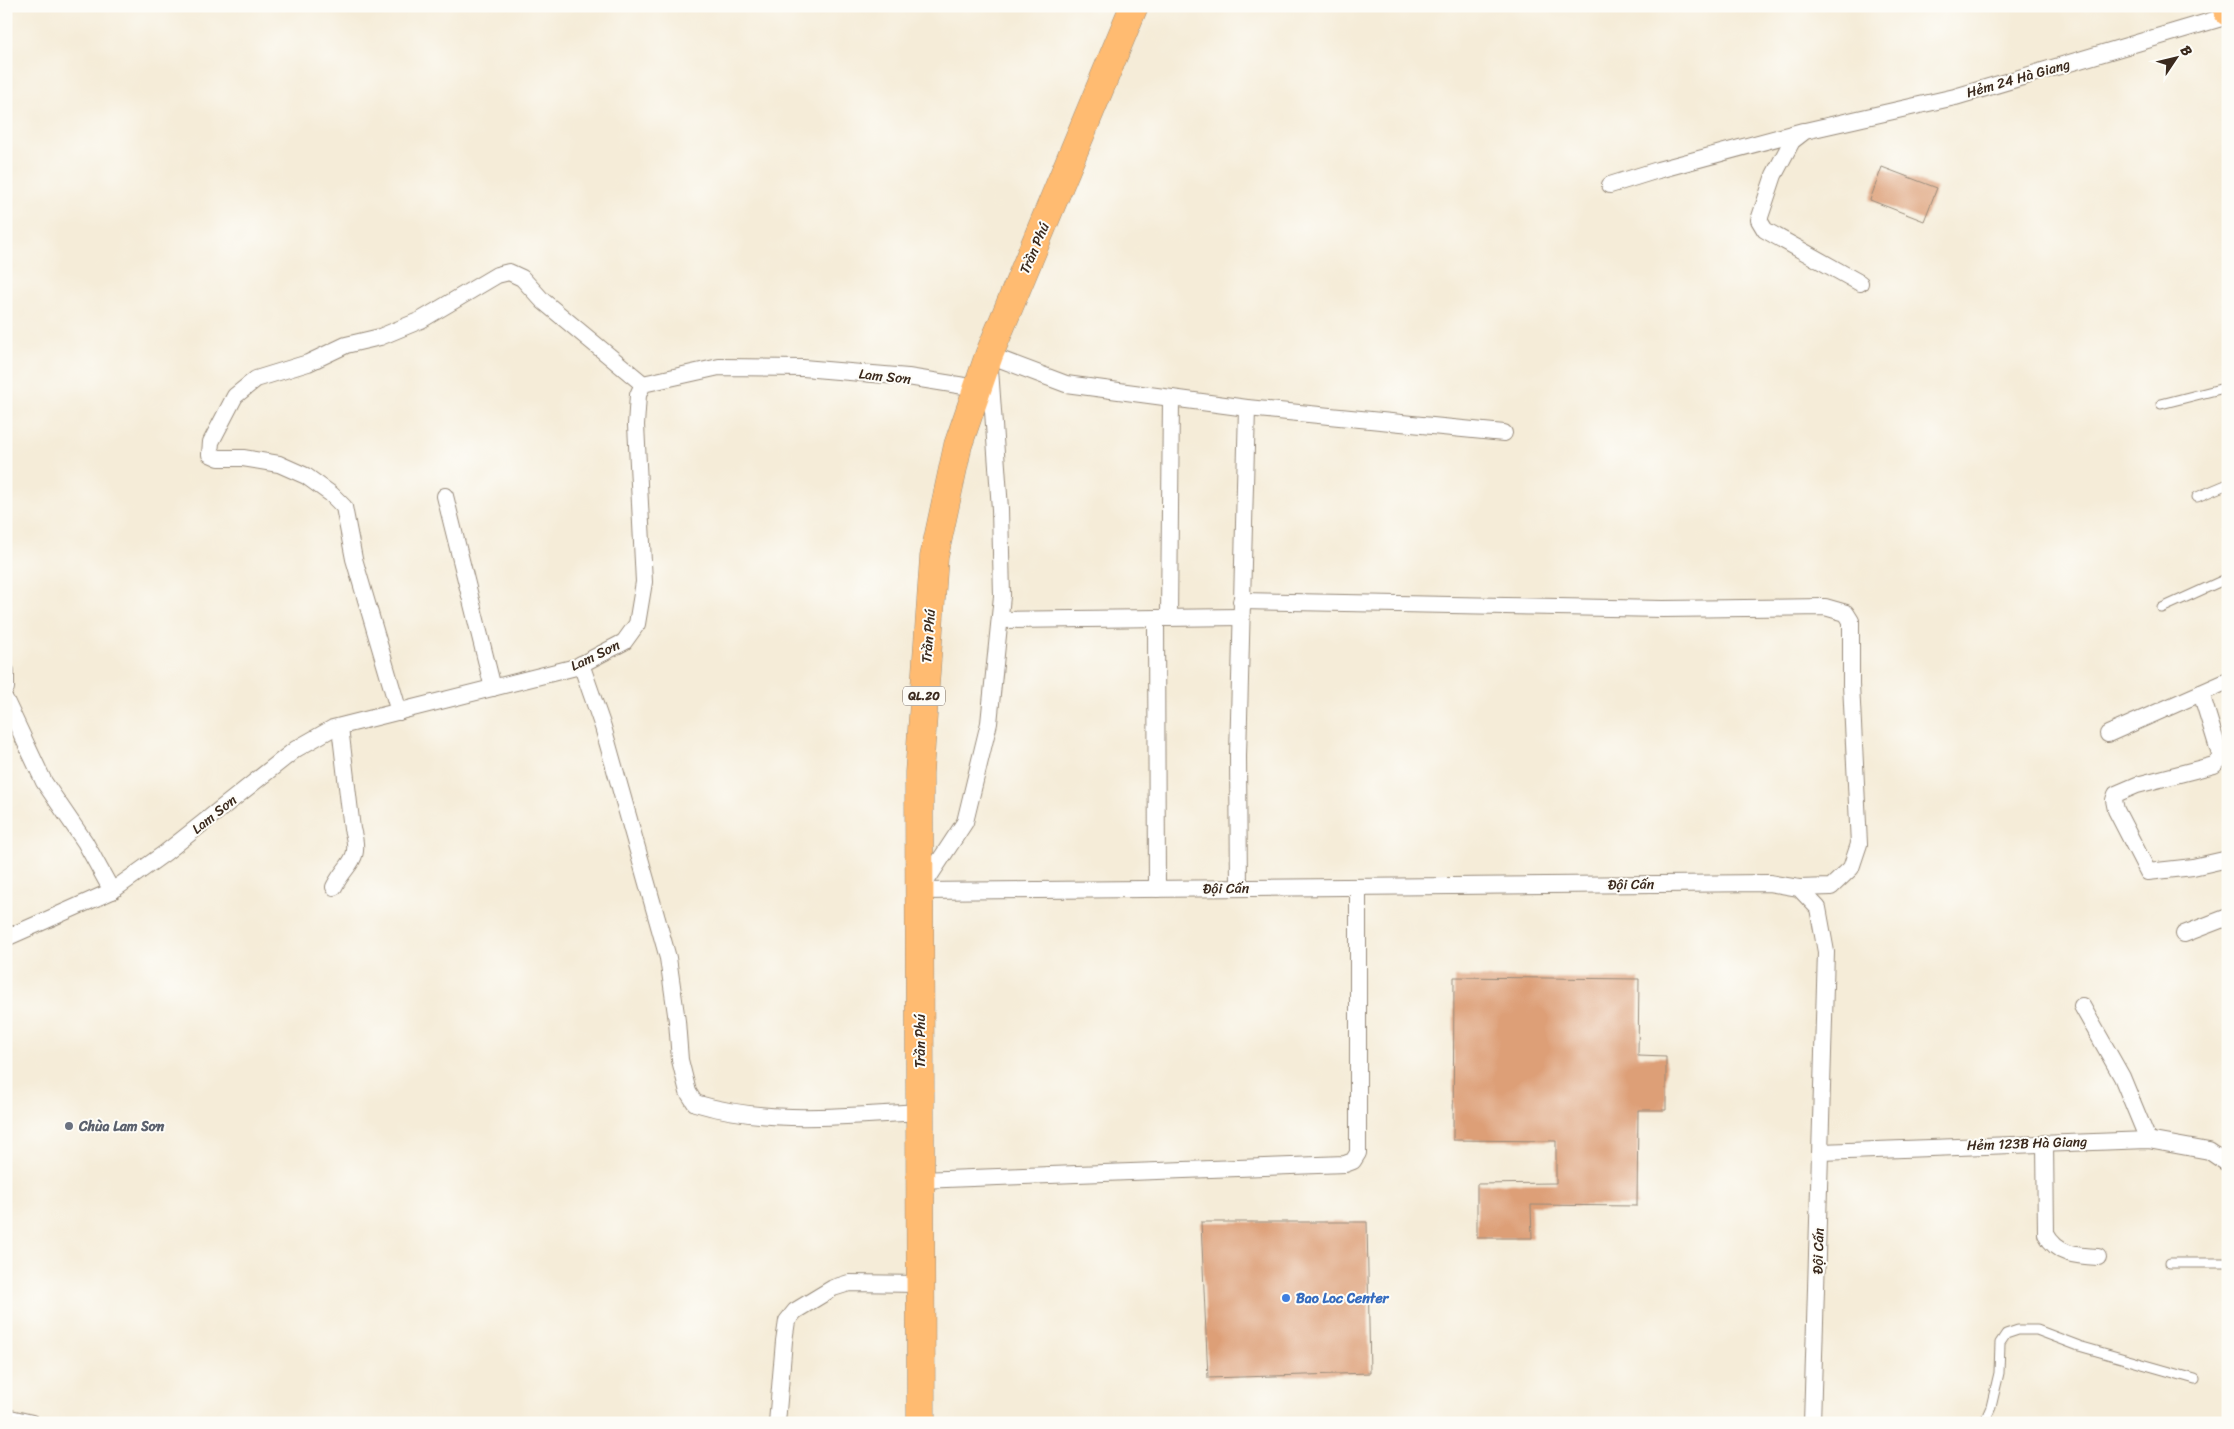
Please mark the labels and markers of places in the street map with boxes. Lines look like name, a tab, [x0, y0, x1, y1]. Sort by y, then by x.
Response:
place label: Chùa Lam Sơn	[78, 1114, 165, 1139]
marker: Chùa Lam Sơn	[63, 1120, 75, 1132]
place label: Bao Loc Center	[1296, 1286, 1390, 1311]
marker: Bao Loc Center	[1280, 1292, 1292, 1304]

